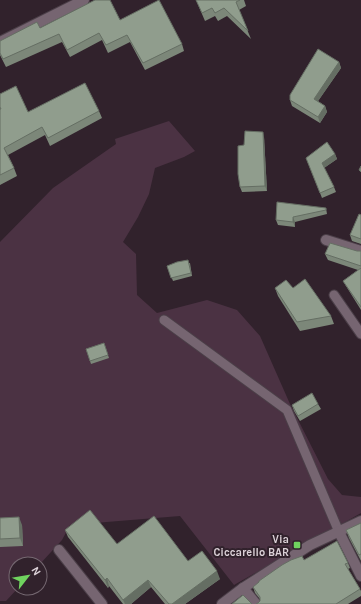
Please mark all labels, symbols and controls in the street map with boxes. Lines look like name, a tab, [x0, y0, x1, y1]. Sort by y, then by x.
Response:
place label: Via Ciccarello BAR	[213, 533, 289, 559]
marker: Via Ciccarello BAR	[292, 540, 302, 550]
north arrow	[8, 556, 48, 596]
text: N	[29, 564, 44, 578]

